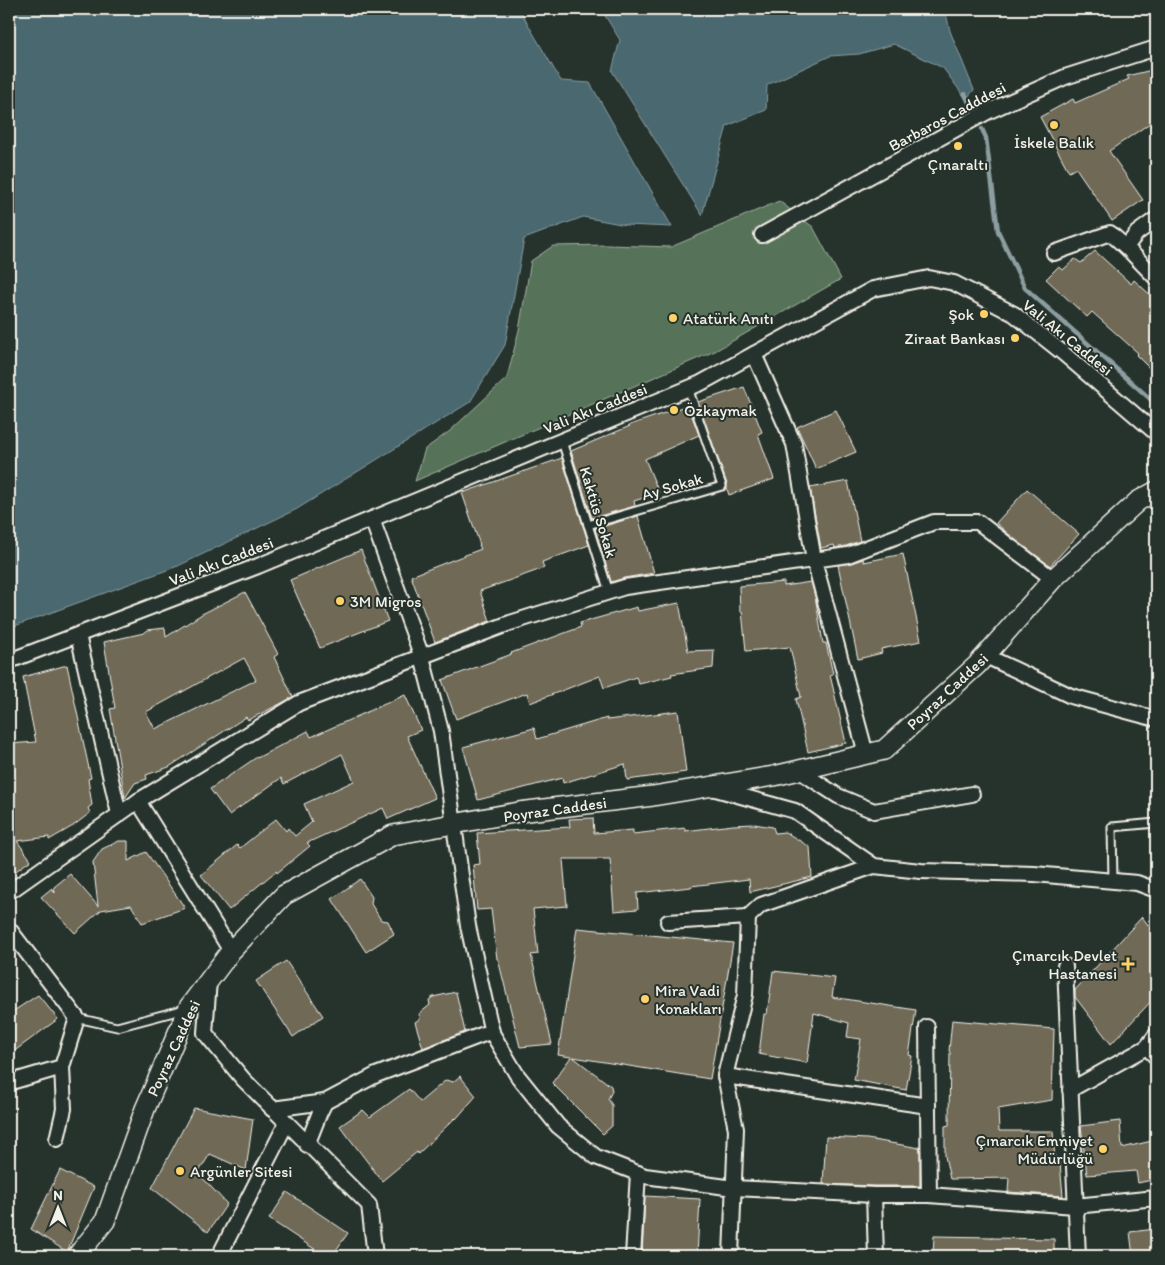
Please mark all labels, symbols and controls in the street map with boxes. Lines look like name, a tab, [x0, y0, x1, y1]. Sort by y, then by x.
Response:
street label: Barbaros Cadddesi	[885, 78, 1009, 155]
marker: İskele Balık	[1048, 119, 1060, 131]
place label: İskele Balık	[1014, 133, 1095, 152]
marker: Çınaraltı	[952, 140, 964, 152]
place label: Çınaraltı	[928, 155, 988, 174]
street label: Vali Akı Caddesi	[1019, 295, 1117, 379]
place label: Şok	[949, 305, 975, 324]
marker: Şok	[978, 308, 990, 320]
place label: Atatürk Anıtı	[683, 309, 774, 328]
marker: Atatürk Anıtı	[667, 312, 679, 324]
place label: Ziraat Bankası	[905, 329, 1005, 348]
marker: Ziraat Bankası	[1009, 332, 1021, 344]
street label: Vali Akı Caddesi	[540, 379, 650, 438]
place label: Özkaymak	[684, 401, 757, 420]
marker: Özkaymak	[668, 404, 680, 416]
street label: Kaktüs Sokak	[576, 464, 621, 560]
street label: Ay Sokak	[639, 469, 706, 504]
street label: Vali Akı Caddesi	[166, 533, 276, 590]
place label: 3M Migros	[350, 592, 421, 611]
marker: 3M Migros	[334, 595, 346, 607]
street label: Poyraz Caddesi	[903, 649, 992, 734]
street label: Poyraz Caddesi	[502, 793, 608, 826]
place label: Çınarcık Devlet Hastanesi	[1012, 946, 1117, 983]
marker: Çınarcık Devlet Hastanesi	[1121, 957, 1135, 971]
place label: Mira Vadi Konakları	[655, 981, 722, 1018]
marker: Mira Vadi Konakları	[639, 993, 651, 1005]
street label: Poyraz Caddesi	[143, 997, 204, 1099]
place label: Çınarcık Emniyet Müdürlüğü	[976, 1131, 1093, 1168]
marker: Çınarcık Emniyet Müdürlüğü	[1097, 1143, 1109, 1155]
place label: Argünler Sitesi	[190, 1162, 292, 1181]
marker: Argünler Sitesi	[174, 1165, 186, 1177]
north arrow	[32, 1182, 82, 1232]
text: N	[53, 1187, 63, 1204]

